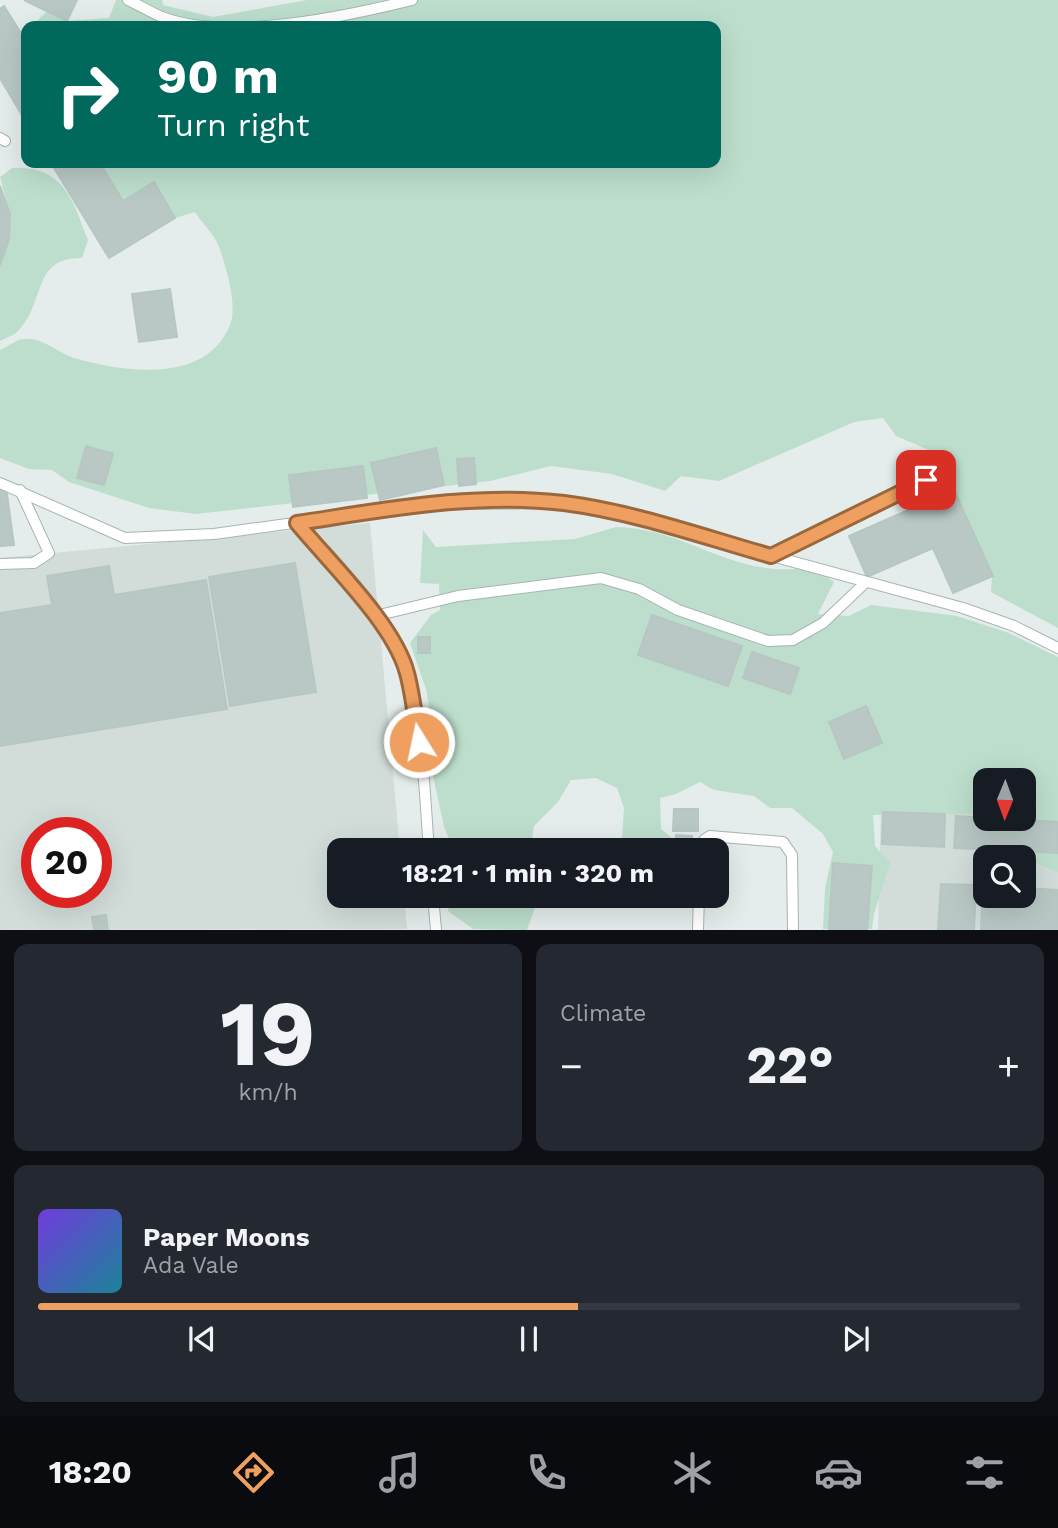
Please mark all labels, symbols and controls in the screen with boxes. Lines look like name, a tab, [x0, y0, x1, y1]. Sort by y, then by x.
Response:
text: 90 m	[157, 47, 279, 105]
icon: right	[42, 49, 133, 140]
text: Turn right	[157, 106, 309, 144]
pin	[896, 450, 956, 510]
icon: arrive	[907, 461, 945, 499]
position arrow	[382, 705, 456, 779]
north arrow	[973, 768, 1036, 831]
map controls	[973, 768, 1036, 908]
speed limit sign: 20	[21, 817, 112, 908]
button: search	[973, 845, 1036, 908]
text: 18:21 · 1 min · 320 m	[402, 858, 654, 888]
text: 19	[220, 980, 316, 1087]
text: Climate	[560, 1000, 646, 1027]
text: 22°	[746, 1035, 834, 1096]
text: −	[560, 1044, 583, 1088]
text: +	[997, 1044, 1020, 1088]
text: km/h	[238, 1079, 298, 1106]
text: Paper Moons	[143, 1222, 310, 1252]
text: Ada Vale	[143, 1252, 239, 1279]
icon: previous	[183, 1320, 221, 1358]
icon: pause	[510, 1320, 548, 1358]
icon: next	[837, 1320, 875, 1358]
icon: directions	[229, 1448, 278, 1497]
icon: music	[375, 1448, 424, 1497]
icon: phone	[522, 1448, 571, 1497]
icon: climate	[668, 1448, 717, 1497]
icon: car	[814, 1448, 863, 1497]
icon: filters	[960, 1448, 1009, 1497]
text: 18:20	[49, 1453, 132, 1491]

